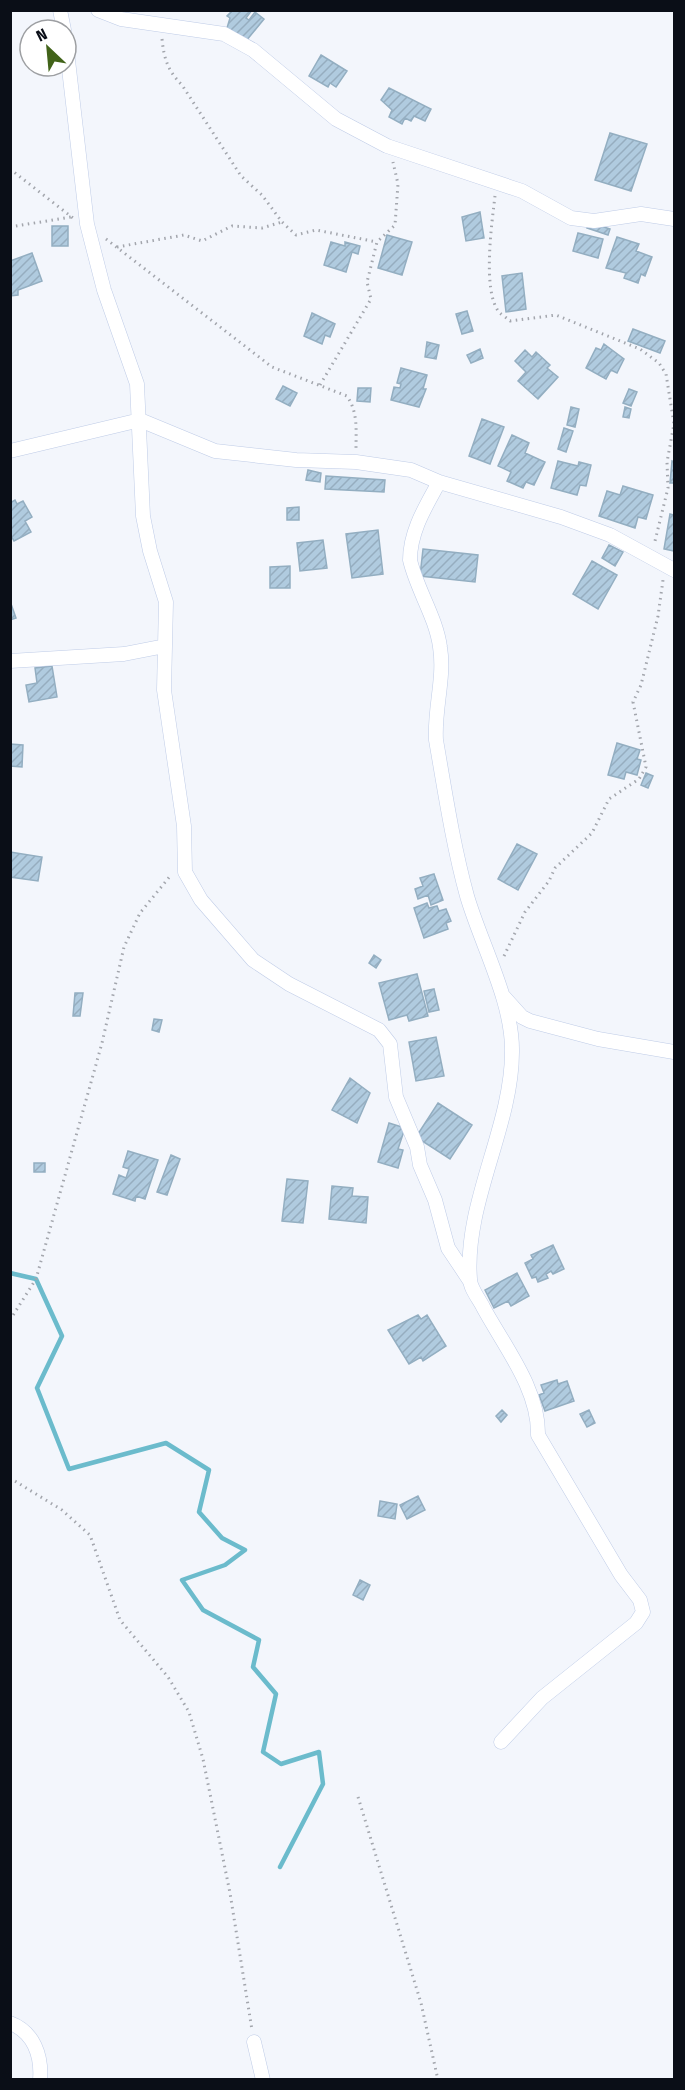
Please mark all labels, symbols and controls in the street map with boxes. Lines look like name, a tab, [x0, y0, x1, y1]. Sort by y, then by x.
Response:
north arrow	[18, 18, 78, 78]
text: N	[33, 24, 50, 46]

